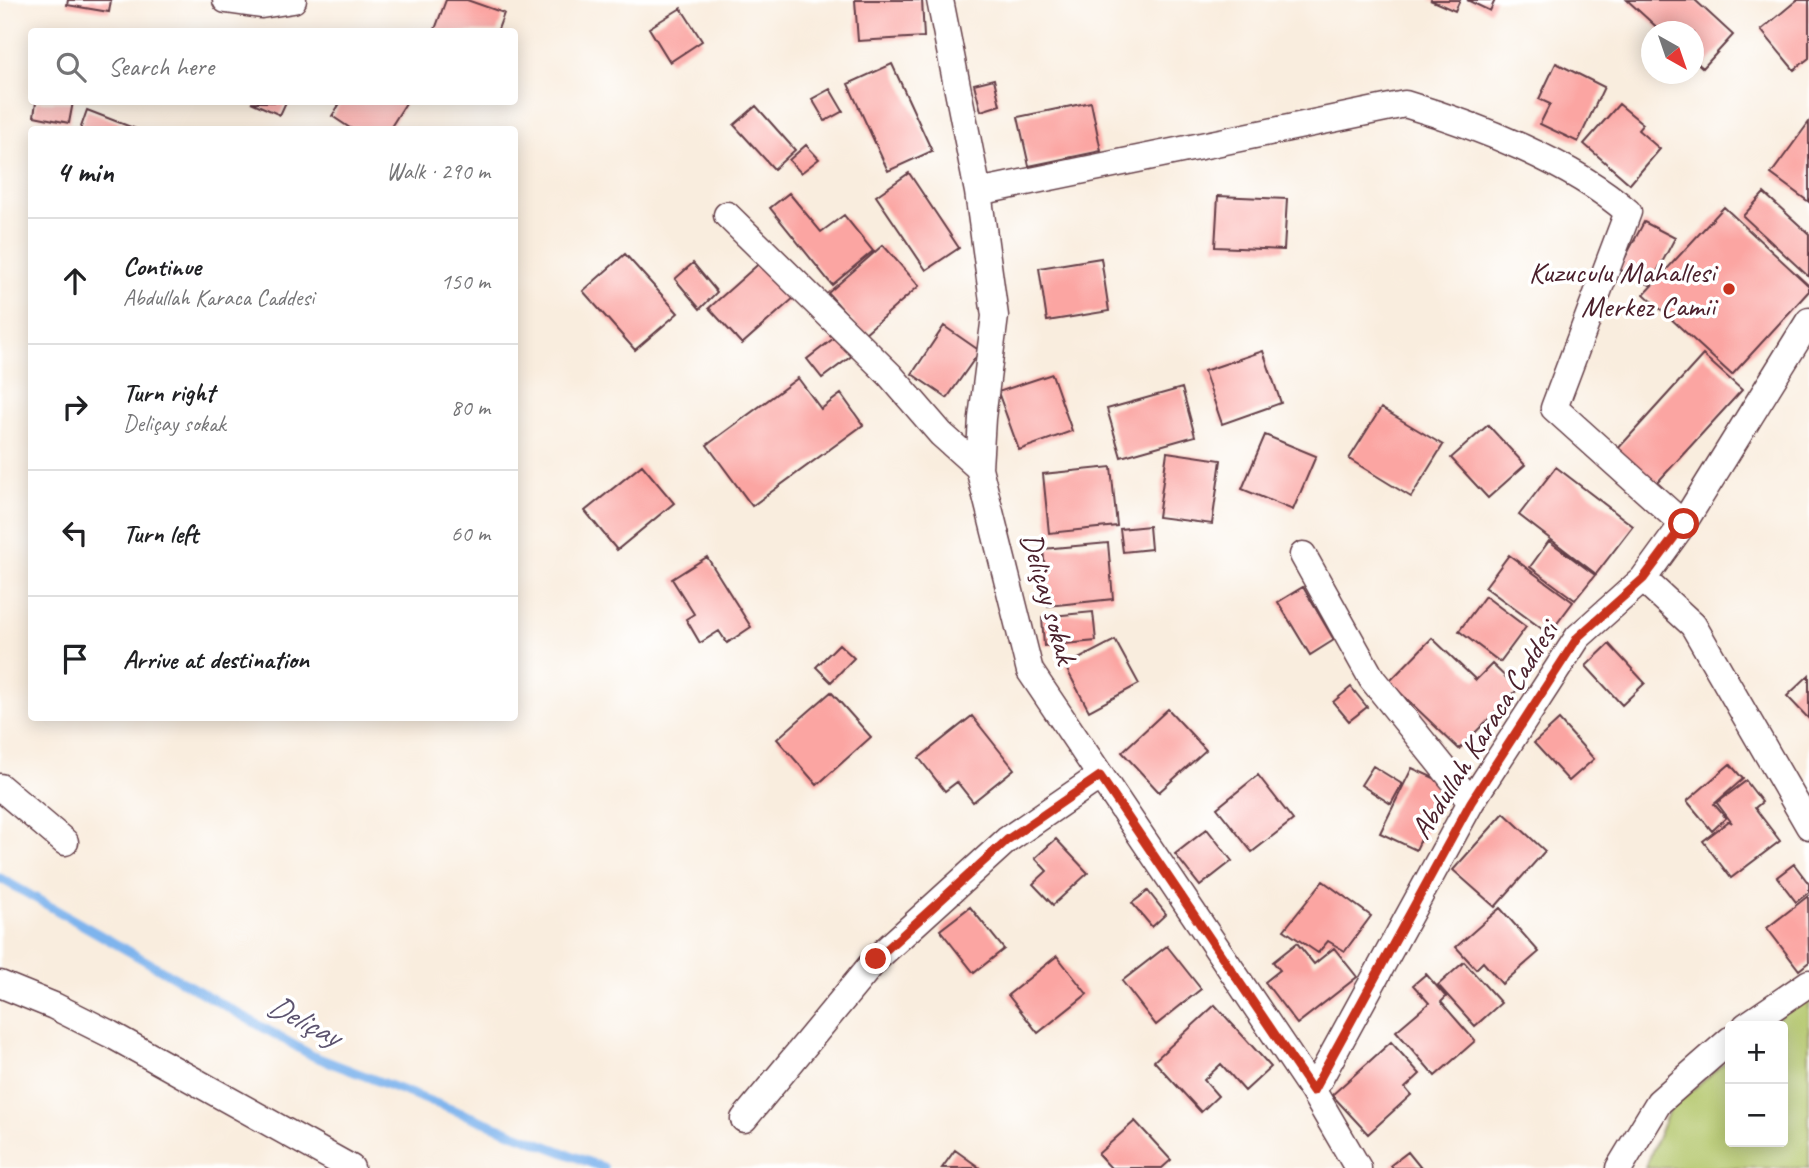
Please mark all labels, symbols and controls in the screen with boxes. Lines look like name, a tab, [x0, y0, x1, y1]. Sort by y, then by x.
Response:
north arrow	[1641, 21, 1704, 84]
search box	[28, 28, 518, 105]
icon: search	[52, 48, 90, 86]
text: Search here	[108, 50, 214, 83]
text: 4 min	[56, 153, 113, 191]
text: Walk · 290 m	[386, 157, 490, 186]
text: Continue	[123, 250, 201, 283]
place label: Kuzuculu Mahallesi Merkez Camii	[1529, 253, 1718, 325]
icon: ahead	[56, 262, 94, 300]
text: 150 m	[441, 267, 490, 296]
marker: Kuzuculu Mahallesi Merkez Camii	[1721, 281, 1737, 297]
text: Abdullah Karaca Caddesi	[123, 283, 314, 312]
text: Turn right	[123, 376, 214, 409]
icon: right	[56, 388, 94, 426]
text: 80 m	[451, 393, 490, 422]
text: Deliçay sokak	[123, 409, 226, 438]
route start	[1668, 508, 1699, 539]
icon: left	[56, 514, 94, 552]
text: Turn left	[123, 517, 198, 550]
text: 60 m	[451, 519, 490, 548]
street label: Deliçay sokak	[1012, 528, 1086, 670]
street label: Abdullah Karaca Caddesi	[1402, 611, 1568, 846]
icon: arrive	[56, 640, 94, 678]
text: Arrive at destination	[123, 643, 309, 676]
route end	[860, 943, 891, 974]
water label: Deliçay	[261, 984, 352, 1058]
map controls	[1725, 1021, 1788, 1147]
button: +	[1725, 1021, 1788, 1084]
button: −	[1725, 1084, 1788, 1147]

